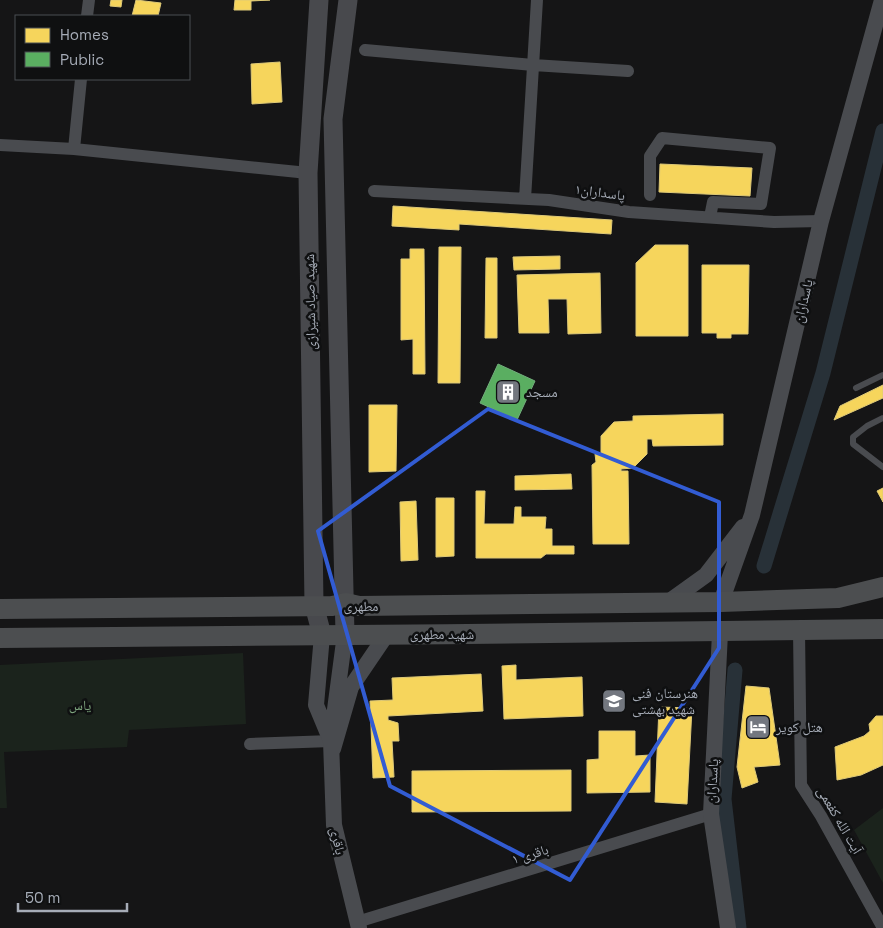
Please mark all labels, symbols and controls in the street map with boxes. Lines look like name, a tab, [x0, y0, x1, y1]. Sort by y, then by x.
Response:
legend	[15, 15, 190, 80]
text: Homes	[60, 25, 109, 44]
text: Public	[60, 50, 104, 69]
street label: پاسداران۱	[574, 180, 627, 205]
street label: شهید صیاد شیرازی	[300, 254, 320, 350]
street label: پاسداران	[789, 277, 817, 325]
building icon: مسجد	[495, 379, 521, 405]
place label: مسجد	[526, 383, 558, 401]
street label: مطهری	[344, 597, 378, 615]
street label: شهید مطهری	[410, 625, 474, 643]
place label: هنرستان فنی شهید بهشتی	[632, 684, 698, 718]
school or university icon: هنرستان فنی شهید بهشتی	[601, 688, 627, 714]
park label: یاس	[69, 696, 91, 714]
hotel icon: هتل کویر	[745, 714, 771, 740]
place label: هتل کویر	[775, 718, 823, 736]
street label: پاسداران	[702, 758, 722, 804]
street label: آیت الله کفعمی	[813, 783, 867, 857]
street label: باقری	[326, 826, 350, 856]
street label: باقری ۱	[509, 840, 551, 868]
scale bar	[18, 880, 126, 912]
text: 50 m	[25, 888, 60, 907]

